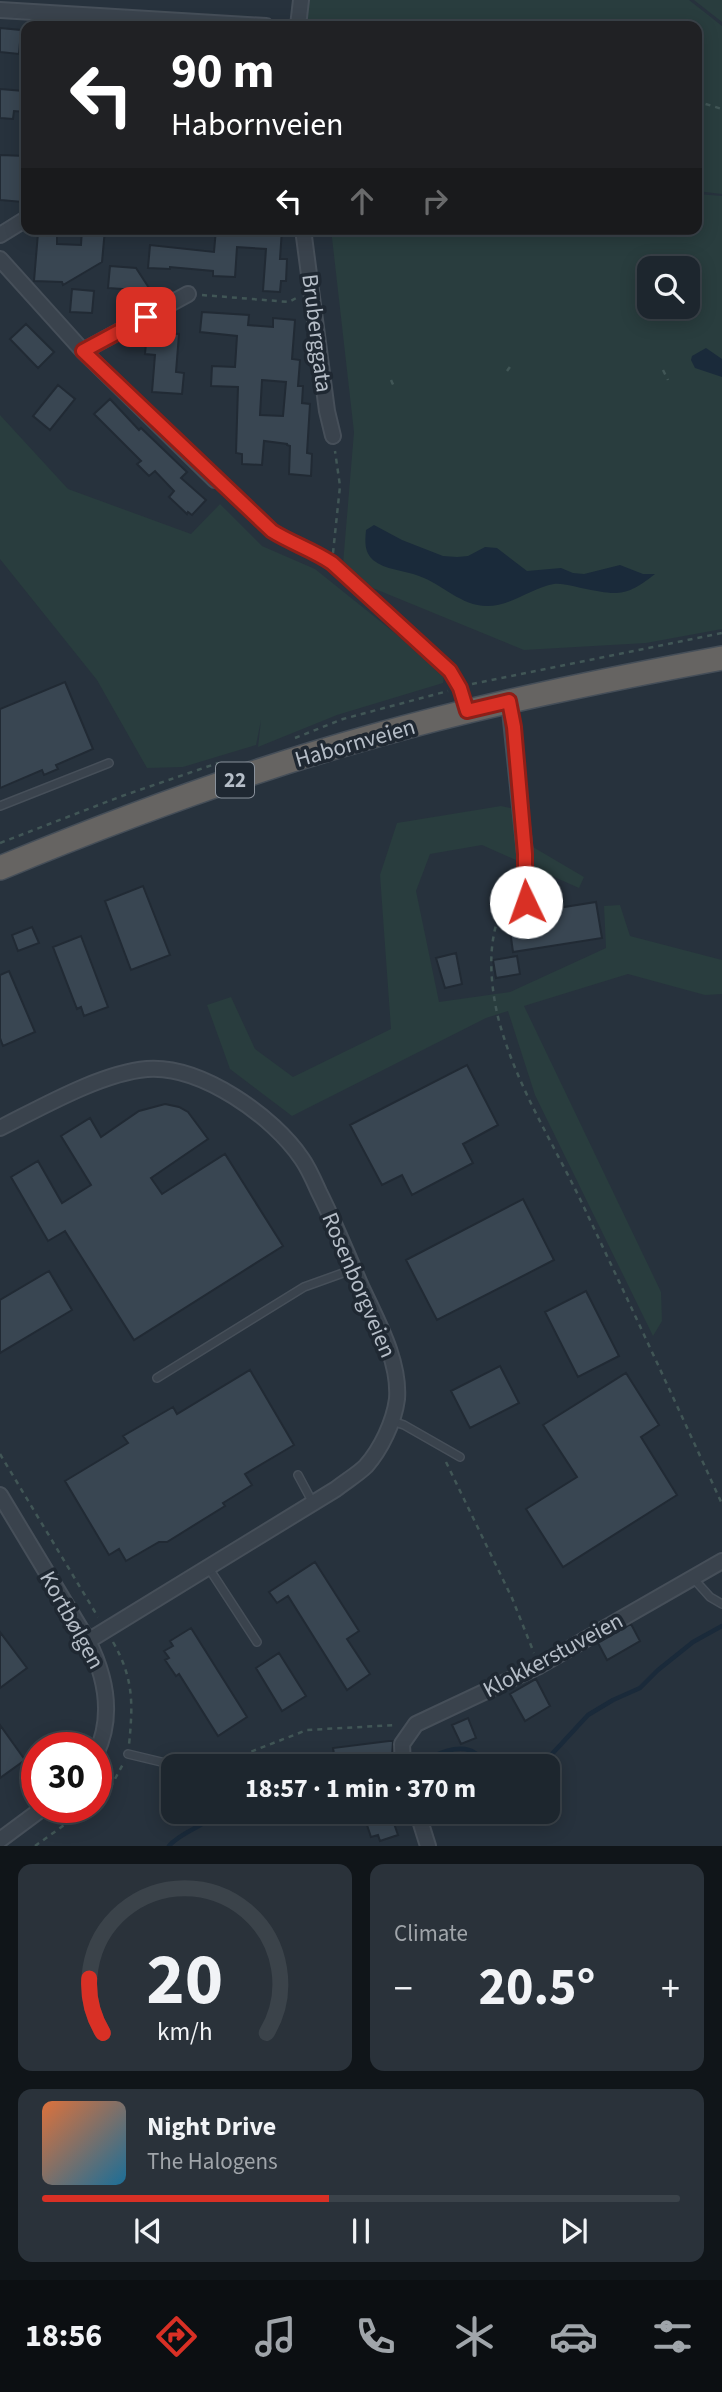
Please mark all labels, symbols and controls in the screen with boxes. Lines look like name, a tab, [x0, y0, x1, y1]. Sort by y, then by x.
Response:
text: 90 m	[171, 37, 275, 107]
icon: left	[56, 49, 147, 140]
text: Habornveien	[171, 102, 344, 148]
icon: left	[270, 182, 308, 220]
icon: ahead	[343, 182, 381, 220]
icon: right	[416, 182, 454, 220]
map controls	[637, 256, 700, 319]
button: search	[637, 256, 700, 319]
street label: Bruberggata	[293, 272, 341, 394]
pin	[116, 287, 176, 347]
icon: arrive	[127, 298, 165, 336]
street label: Habornveien	[291, 710, 419, 776]
road number: 22	[216, 762, 254, 798]
position arrow	[489, 865, 563, 939]
street label: Rosenborgveien	[314, 1207, 404, 1363]
street label: Kortbølgen	[31, 1565, 113, 1675]
street label: Klokkerstuveien	[477, 1604, 629, 1706]
speed limit sign: 30	[21, 1732, 112, 1823]
text: 18:57 · 1 min · 370 m	[245, 1770, 476, 1807]
text: Climate	[394, 1917, 468, 1950]
text: 20	[147, 1929, 223, 2033]
text: 20.5°	[479, 1951, 595, 2025]
text: −	[394, 1962, 413, 2016]
text: +	[661, 1962, 680, 2016]
text: km/h	[157, 2014, 213, 2050]
text: Night Drive	[147, 2108, 276, 2145]
text: The Halogens	[147, 2145, 278, 2178]
icon: previous	[129, 2212, 167, 2250]
icon: pause	[342, 2212, 380, 2250]
icon: next	[555, 2212, 593, 2250]
icon: directions	[152, 2312, 201, 2361]
icon: music	[251, 2312, 300, 2361]
icon: phone	[351, 2312, 400, 2361]
icon: climate	[450, 2312, 499, 2361]
icon: car	[549, 2312, 598, 2361]
icon: filters	[648, 2312, 697, 2361]
text: 18:56	[25, 2313, 102, 2359]

